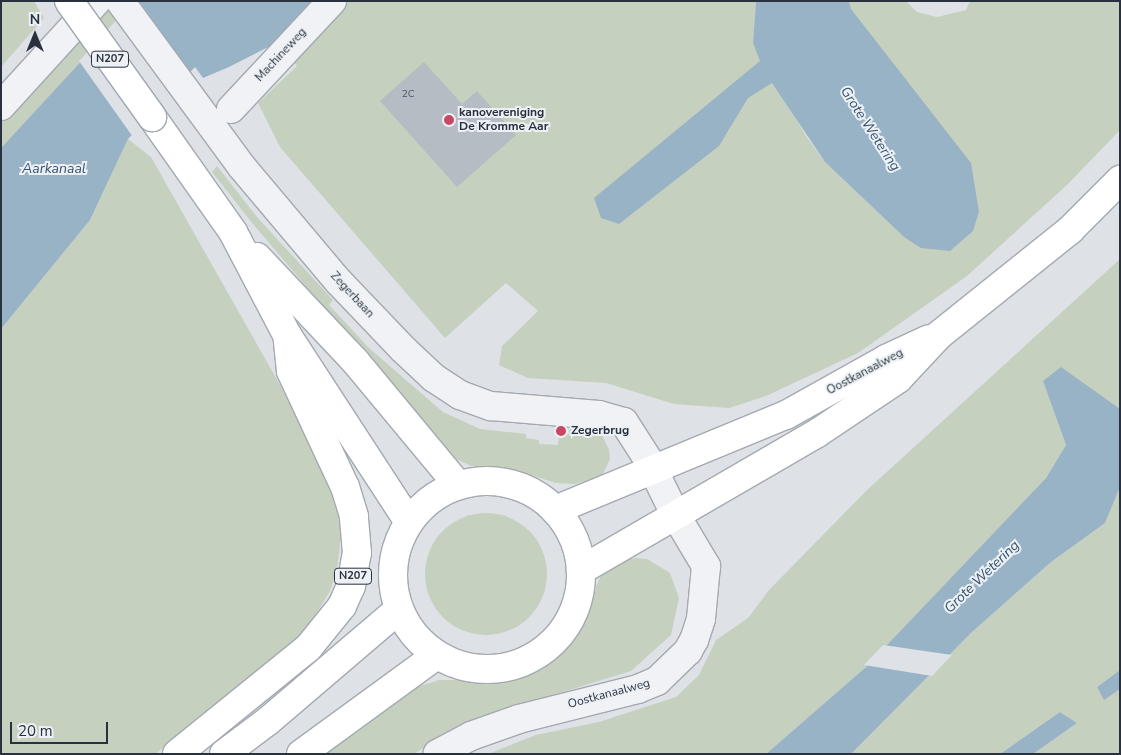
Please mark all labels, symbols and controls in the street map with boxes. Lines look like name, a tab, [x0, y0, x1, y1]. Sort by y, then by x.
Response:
north arrow	[10, 10, 60, 60]
text: N	[30, 10, 40, 29]
street label: Machineweg	[252, 25, 310, 85]
road number: N207	[90, 51, 130, 68]
water label: Grote Wetering	[836, 84, 904, 174]
house number: 2C	[402, 89, 414, 101]
place label: kanovereniging De Kromme Aar	[459, 106, 548, 134]
marker: kanovereniging De Kromme Aar	[443, 114, 455, 126]
water label: Aarkanaal	[22, 161, 86, 177]
street label: Zegerbaan	[327, 269, 377, 321]
street label: Oostkanaalweg	[824, 346, 906, 398]
place label: Zegerbrug	[571, 424, 629, 438]
marker: Zegerbrug	[555, 425, 567, 437]
water label: Grote Wetering	[941, 537, 1023, 617]
road number: N207	[333, 568, 373, 584]
street label: Oostkanaalweg	[566, 676, 652, 712]
scale bar	[12, 712, 110, 744]
text: 20 m	[18, 721, 53, 741]

